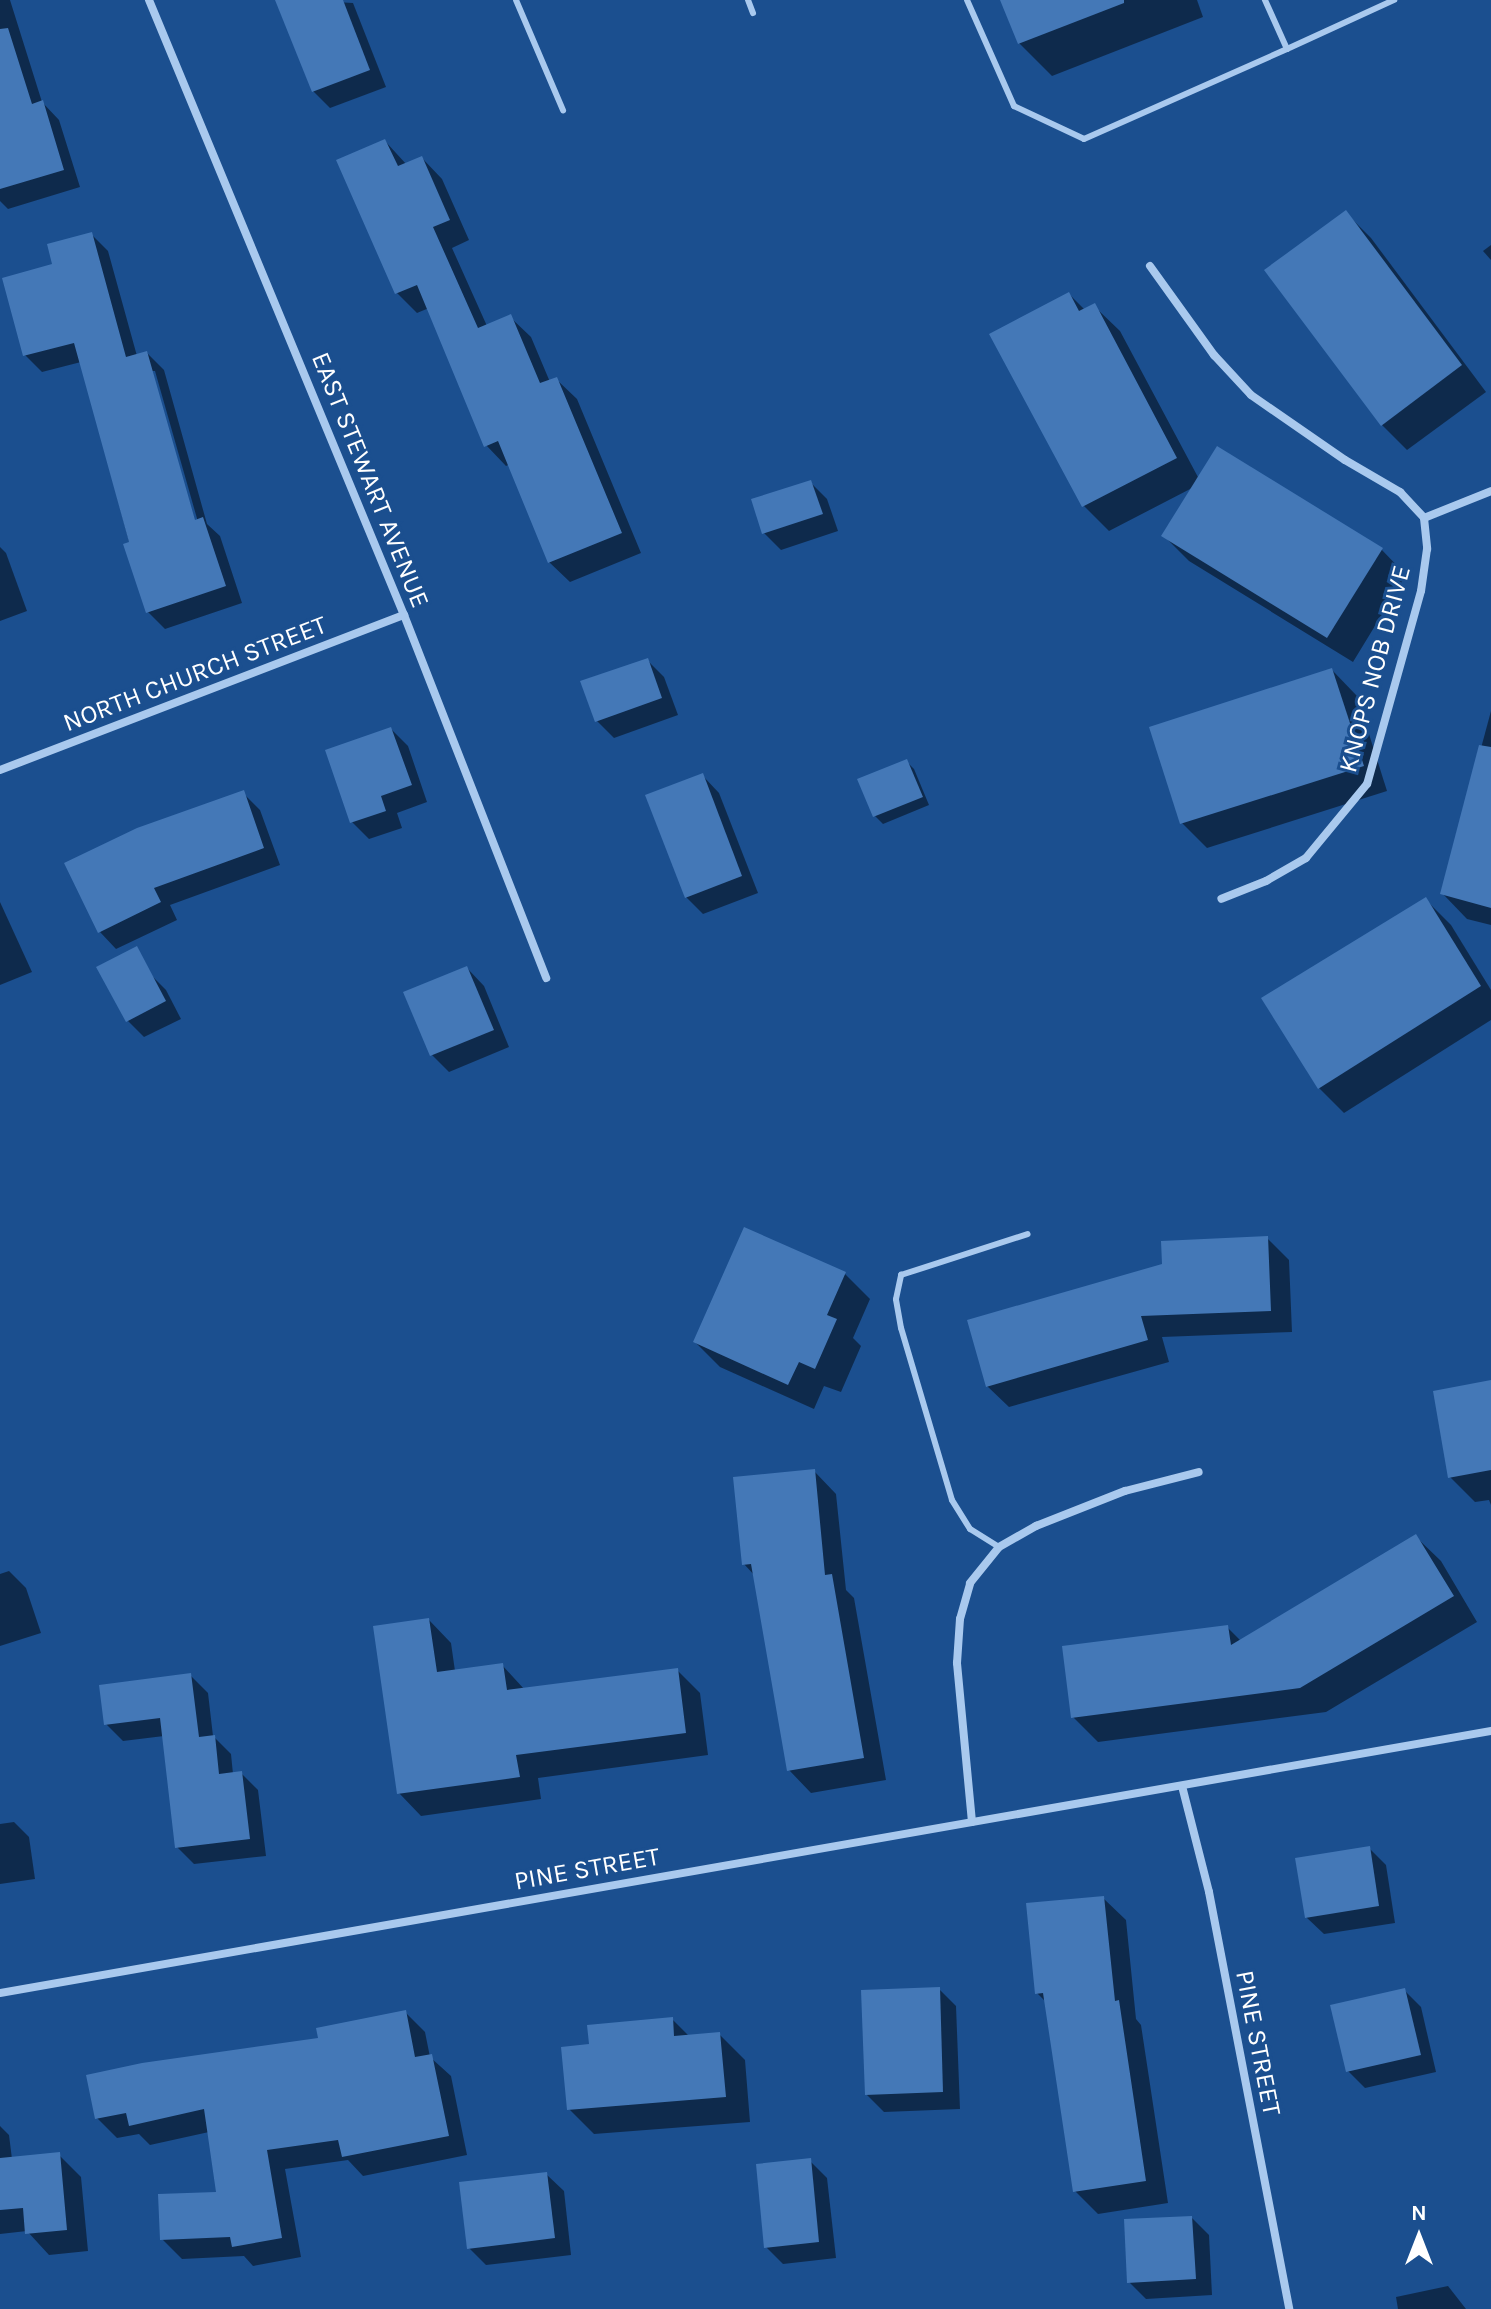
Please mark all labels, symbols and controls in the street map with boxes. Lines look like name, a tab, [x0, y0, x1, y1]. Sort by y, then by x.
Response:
street label: EAST STEWART AVENUE	[304, 348, 436, 612]
street label: KNOPS NOB DRIVE	[1332, 562, 1418, 776]
street label: NORTH CHURCH STREET	[59, 609, 331, 739]
street label: PINE STREET	[512, 1841, 662, 1897]
street label: PINE STREET	[1229, 1968, 1287, 2118]
north arrow	[1379, 2197, 1459, 2277]
text: N	[1411, 2200, 1427, 2226]

